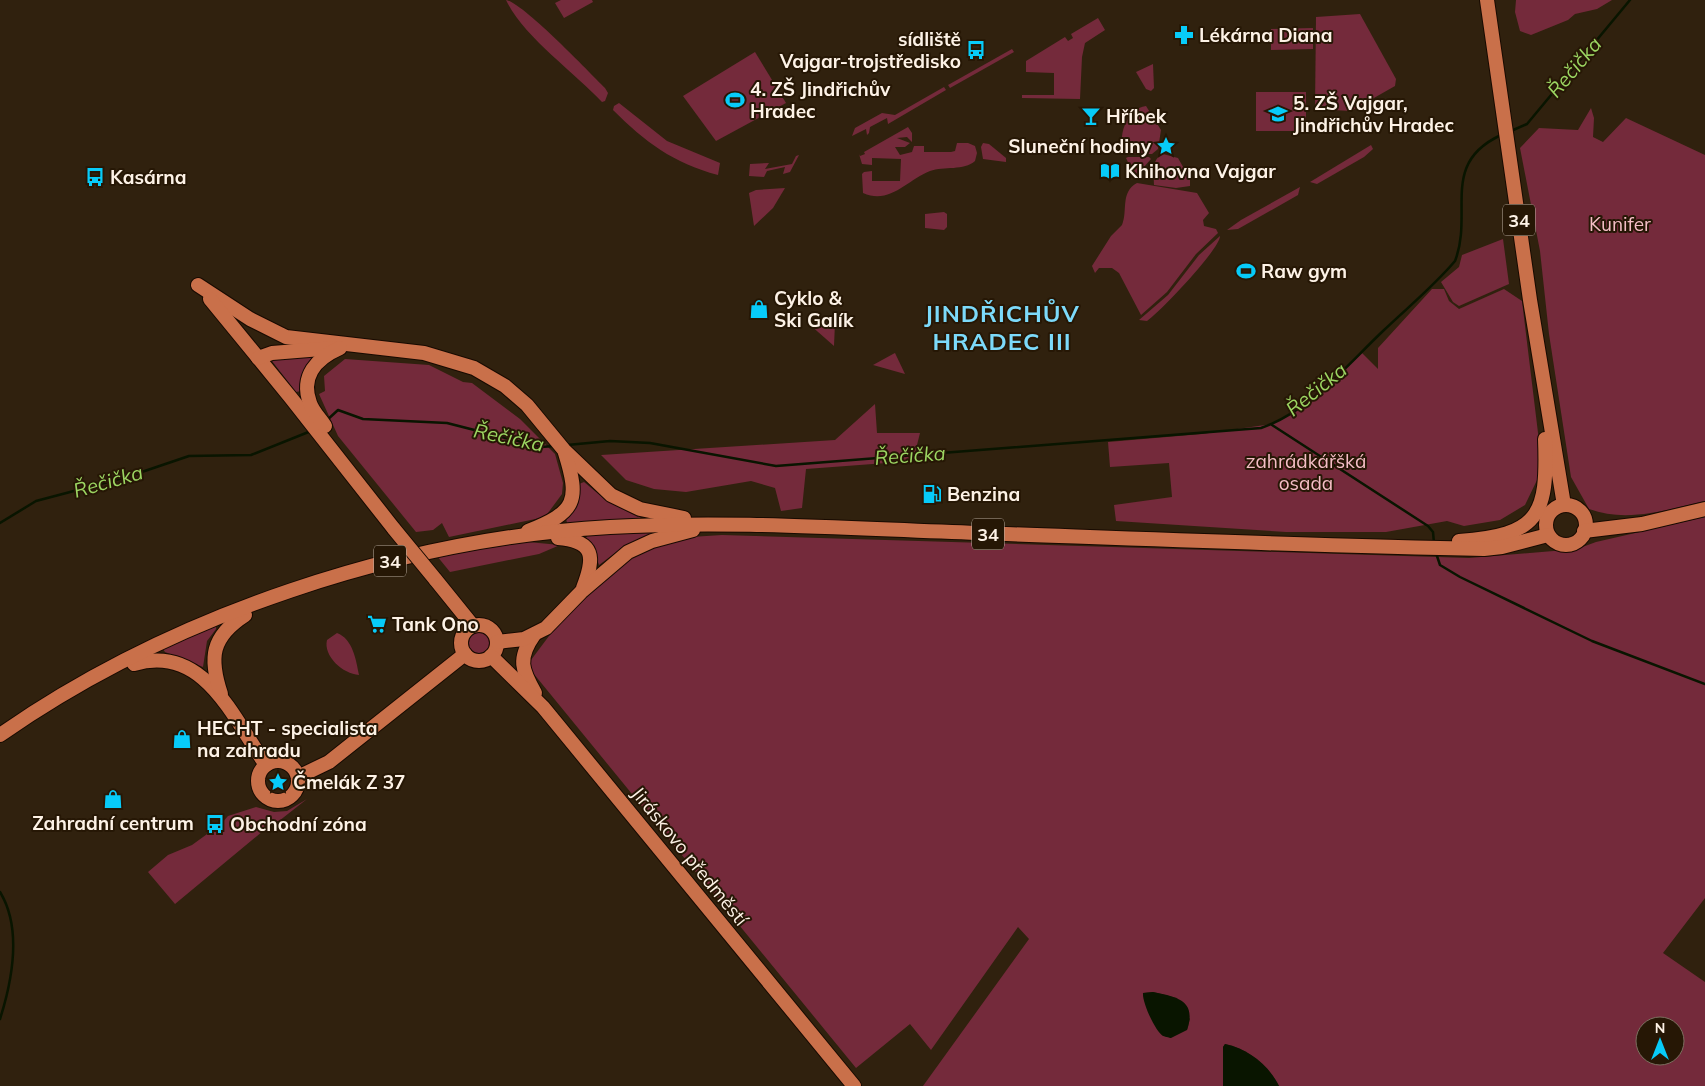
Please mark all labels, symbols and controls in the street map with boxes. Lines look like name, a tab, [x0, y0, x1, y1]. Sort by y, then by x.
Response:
place label: Lékárna Diana	[1199, 23, 1333, 47]
pharmacy icon: Lékárna Diana	[1173, 24, 1195, 46]
place label: sídliště Vajgar-trojstředisko	[779, 27, 961, 73]
water label: Řečička	[1542, 32, 1606, 102]
bus stop icon: sídliště Vajgar-trojstředisko	[965, 39, 987, 61]
place label: 4. ZŠ Jindřichův Hradec	[750, 77, 891, 123]
sports icon: 4. ZŠ Jindřichův Hradec	[724, 89, 746, 111]
place label: 5. ZŠ Vajgar, Jindřichův Hradec	[1293, 91, 1454, 137]
school or university icon: 5. ZŠ Vajgar, Jindřichův Hradec	[1267, 103, 1289, 125]
place label: Hříbek	[1106, 104, 1167, 128]
bar icon: Hříbek	[1080, 105, 1102, 127]
place label: Sluneční hodiny	[1008, 134, 1152, 158]
place icon: Sluneční hodiny	[1155, 135, 1177, 157]
place label: Khihovna Vajgar	[1125, 159, 1276, 183]
library icon: Khihovna Vajgar	[1099, 160, 1121, 182]
place label: Kasárna	[110, 165, 186, 189]
bus stop icon: Kasárna	[84, 166, 106, 188]
road number: 34	[1503, 204, 1535, 236]
park label: Kunifer	[1589, 212, 1651, 236]
place label: Raw gym	[1261, 259, 1347, 283]
sports icon: Raw gym	[1235, 260, 1257, 282]
place label: Cyklo & Ski Galík	[774, 286, 854, 332]
shop icon: Cyklo & Ski Galík	[748, 298, 770, 320]
district label: JINDŘICHŮV HRADEC III	[924, 298, 1080, 356]
water label: Řečička	[1280, 357, 1352, 421]
water label: Řečička	[472, 417, 546, 457]
water label: Řečička	[874, 440, 946, 470]
park label: zahrádkářšká osada	[1246, 449, 1366, 495]
water label: Řečička	[70, 459, 146, 503]
place label: Benzina	[947, 482, 1020, 506]
fuel station icon: Benzina	[921, 483, 943, 505]
road number: 34	[972, 518, 1004, 550]
road number: 34	[374, 546, 406, 576]
place label: Tank Ono	[392, 612, 479, 636]
supermarket icon: Tank Ono	[366, 613, 388, 635]
place label: HECHT - specialista na zahradu	[197, 716, 378, 762]
shop icon: HECHT - specialista na zahradu	[171, 728, 193, 750]
place label: Čmelák Z 37	[293, 770, 406, 794]
place icon: Čmelák Z 37	[267, 771, 289, 793]
street label: Jiráskovo předměstí	[627, 782, 754, 932]
shop icon: Zahradní centrum	[102, 788, 124, 810]
place label: Zahradní centrum	[32, 811, 194, 835]
place label: Obchodní zóna	[230, 812, 367, 836]
bus stop icon: Obchodní zóna	[204, 813, 226, 835]
north arrow	[1635, 1016, 1685, 1066]
text: N	[1655, 1019, 1665, 1037]

